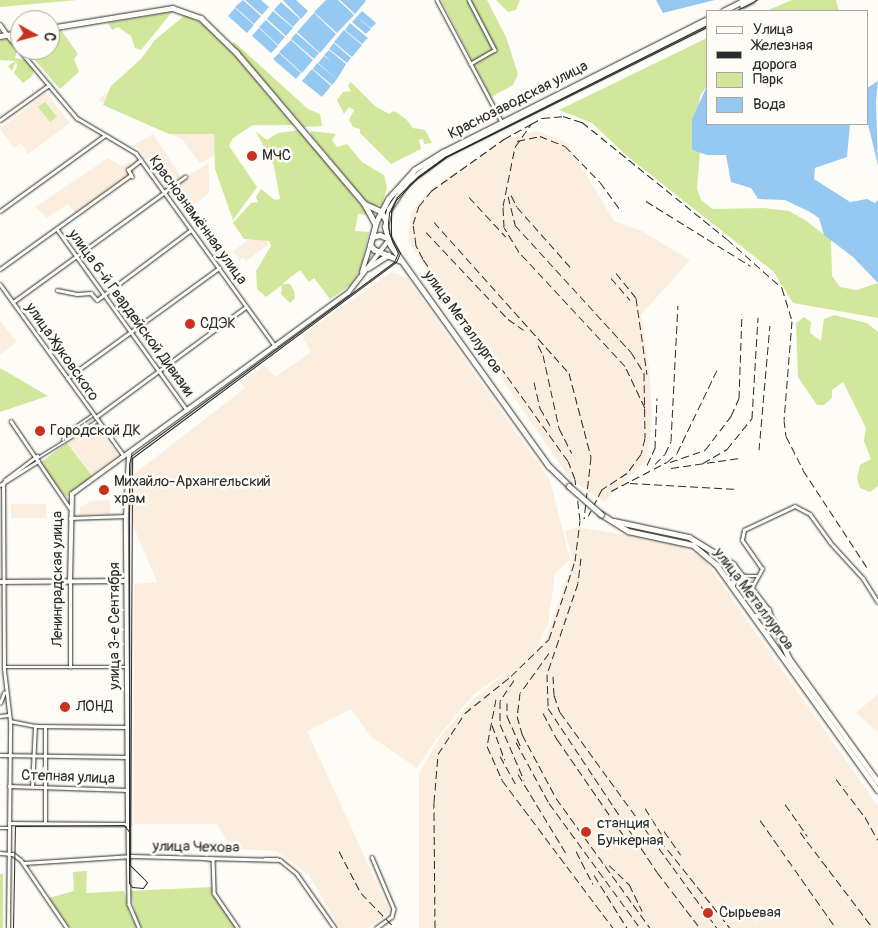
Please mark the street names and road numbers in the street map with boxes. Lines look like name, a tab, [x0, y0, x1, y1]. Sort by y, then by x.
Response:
street label: Краснозаводская улица	[445, 57, 591, 143]
street label: Краснознамённая улица	[145, 152, 251, 288]
street label: улица 6-й Гвардейской Дивизии	[64, 226, 198, 400]
street label: улица Металлургов	[420, 267, 506, 377]
street label: улица Жуковского	[21, 299, 103, 405]
street label: Ленинградская улица	[49, 511, 67, 647]
street label: улица Металлургов	[710, 544, 798, 654]
street label: улица 3-е Сентября	[106, 562, 124, 690]
street label: Степная улица	[21, 766, 115, 788]
street label: улица Чехова	[152, 837, 240, 857]

